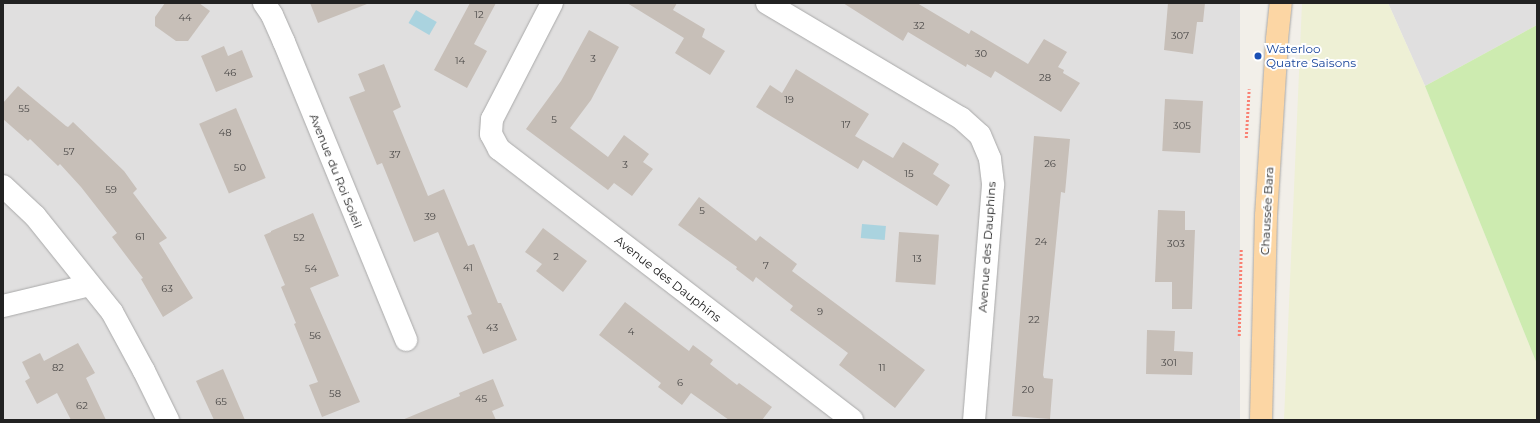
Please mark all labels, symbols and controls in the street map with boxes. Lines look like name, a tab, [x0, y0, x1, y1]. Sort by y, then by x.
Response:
house number: 12	[474, 9, 484, 21]
house number: 44	[178, 12, 192, 24]
house number: 32	[913, 20, 925, 32]
house number: 307	[1171, 30, 1189, 42]
place label: Waterloo Quatre Saisons	[1266, 42, 1356, 70]
house number: 30	[975, 48, 987, 60]
marker: Waterloo Quatre Saisons	[1253, 51, 1263, 61]
house number: 3	[590, 53, 596, 65]
house number: 14	[455, 55, 465, 67]
house number: 46	[224, 67, 236, 79]
house number: 28	[1039, 72, 1051, 84]
house number: 19	[784, 94, 794, 106]
house number: 55	[18, 103, 30, 115]
street label: Avenue du Roi Soleil	[306, 112, 366, 230]
house number: 5	[551, 114, 557, 126]
house number: 17	[841, 119, 851, 131]
house number: 305	[1173, 120, 1191, 132]
house number: 48	[218, 127, 232, 139]
house number: 57	[63, 146, 75, 158]
house number: 37	[389, 149, 401, 161]
house number: 26	[1044, 158, 1056, 170]
house number: 3	[622, 159, 628, 171]
house number: 50	[234, 162, 246, 174]
street label: Chaussée Bara	[1257, 166, 1277, 256]
house number: 15	[904, 168, 914, 180]
street label: Avenue des Dauphins	[975, 181, 999, 313]
house number: 59	[105, 184, 117, 196]
house number: 5	[699, 205, 705, 217]
house number: 39	[424, 211, 436, 223]
house number: 61	[135, 231, 145, 243]
house number: 52	[293, 232, 305, 244]
street label: Avenue des Dauphins	[612, 233, 724, 325]
house number: 24	[1035, 236, 1047, 248]
house number: 303	[1167, 238, 1185, 250]
house number: 2	[553, 251, 559, 263]
house number: 13	[912, 253, 922, 265]
house number: 7	[763, 260, 769, 272]
house number: 41	[463, 262, 473, 274]
house number: 54	[305, 263, 317, 275]
house number: 63	[161, 283, 173, 295]
house number: 9	[817, 306, 823, 318]
house number: 22	[1028, 314, 1040, 326]
house number: 43	[486, 322, 498, 334]
house number: 4	[628, 326, 634, 338]
house number: 56	[309, 330, 321, 342]
house number: 301	[1161, 357, 1177, 369]
house number: 82	[52, 362, 64, 374]
house number: 11	[878, 362, 886, 374]
house number: 6	[677, 377, 683, 389]
house number: 20	[1022, 384, 1034, 396]
house number: 58	[329, 388, 341, 400]
house number: 45	[475, 393, 487, 405]
house number: 65	[215, 396, 227, 408]
house number: 62	[76, 400, 88, 412]

